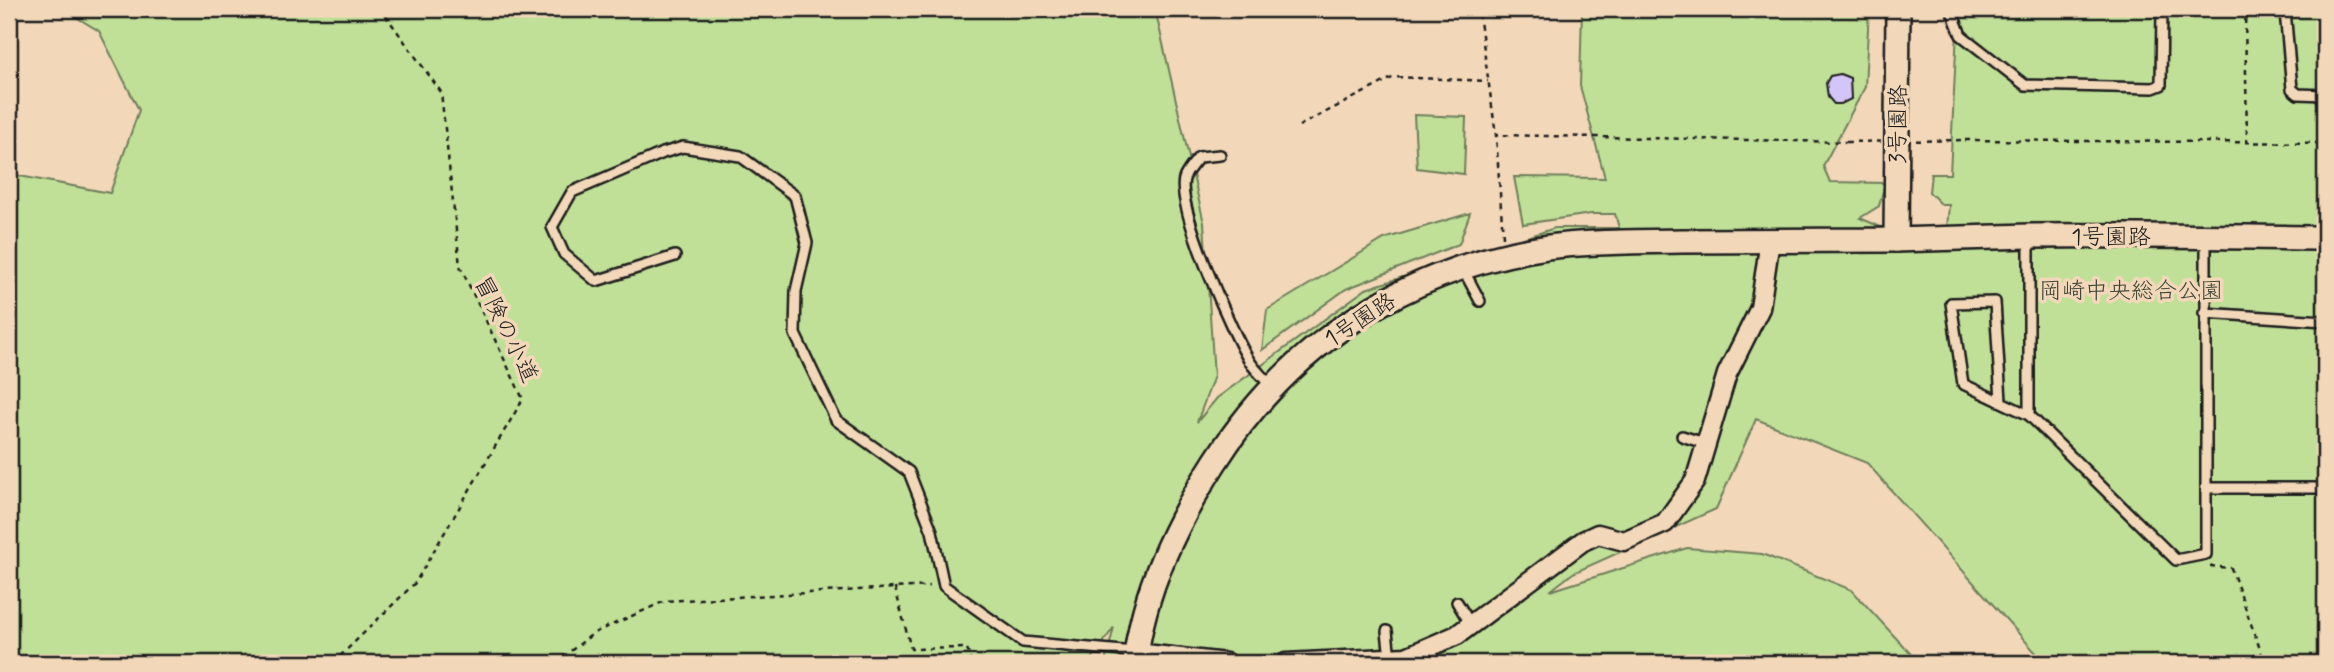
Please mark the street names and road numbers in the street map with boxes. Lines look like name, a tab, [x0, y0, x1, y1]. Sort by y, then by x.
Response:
street label: 3号園路	[1883, 84, 1915, 164]
street label: 1号園路	[2071, 223, 2151, 253]
street label: 冒険の小道	[467, 272, 544, 388]
street label: 1号園路	[1320, 287, 1403, 355]

